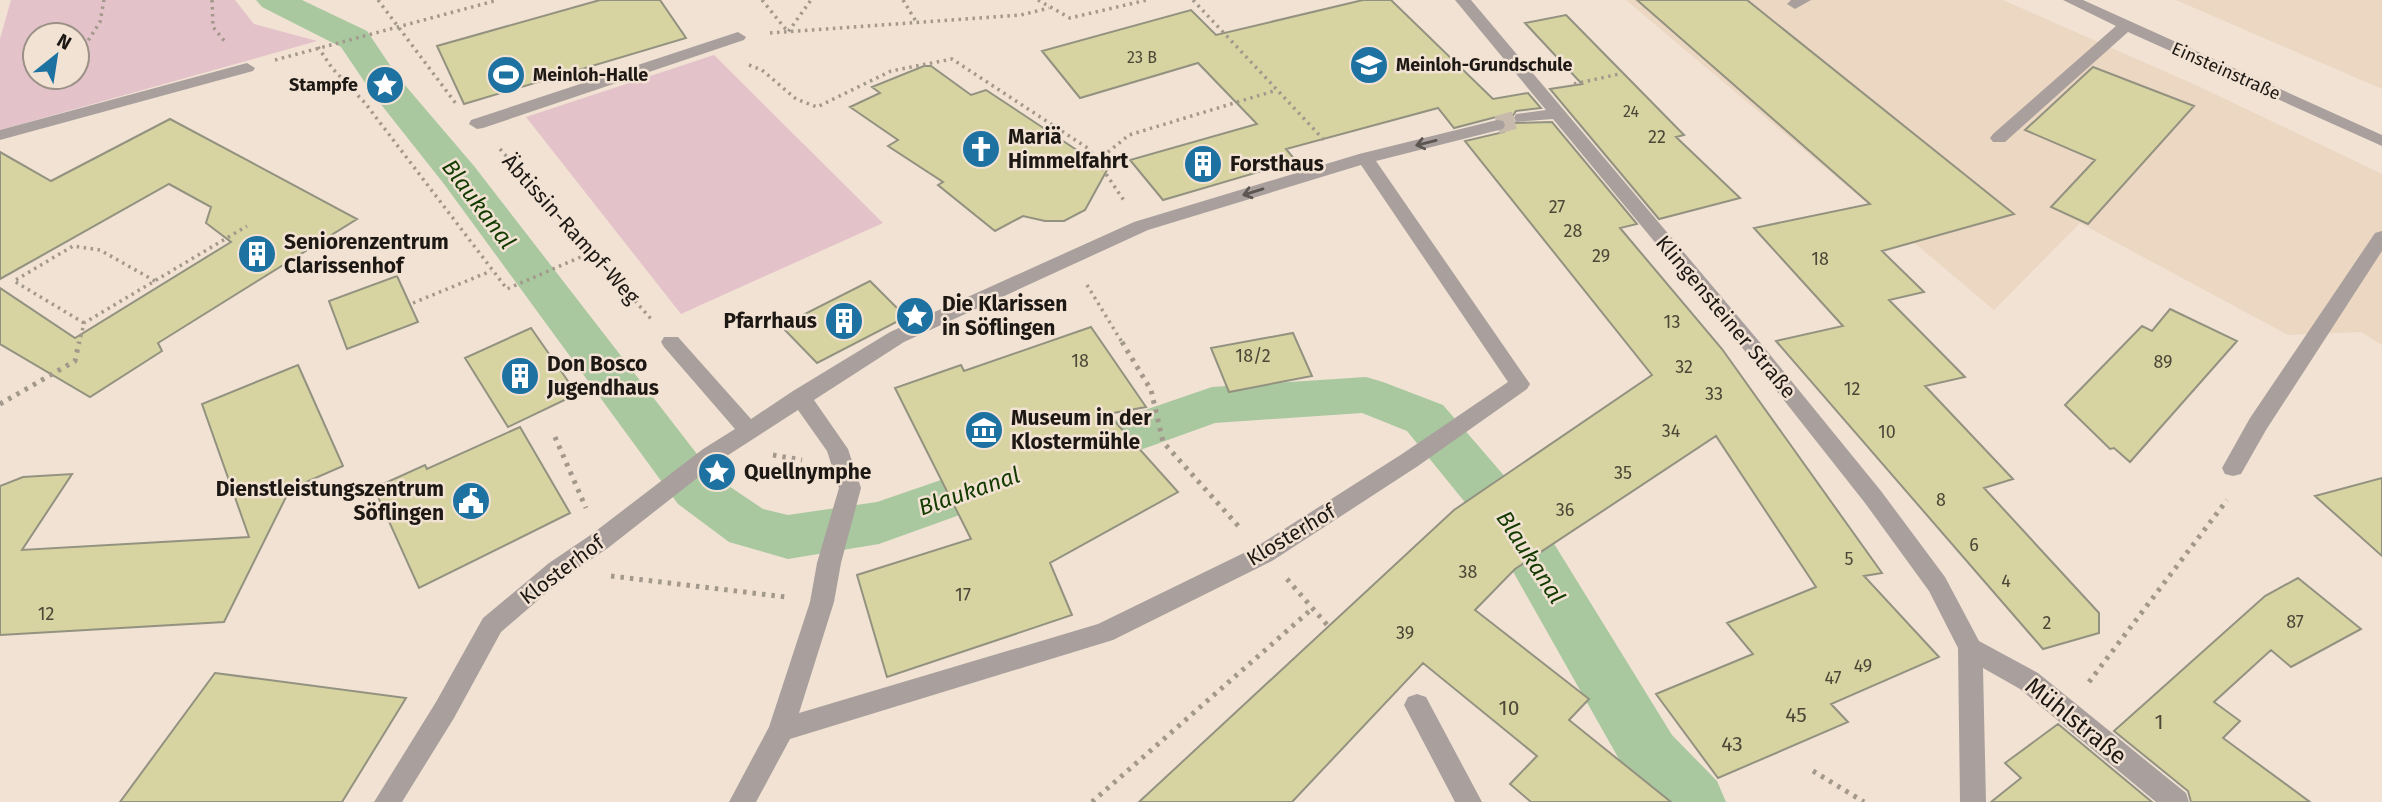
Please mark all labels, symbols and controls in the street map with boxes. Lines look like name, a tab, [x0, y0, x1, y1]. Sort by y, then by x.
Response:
north arrow	[21, 21, 91, 91]
text: N	[53, 29, 75, 55]
street label: Einsteinstraße	[2168, 37, 2284, 105]
school or university icon: Meinloh-Grundschule	[1348, 44, 1390, 86]
house number: 23 B	[1127, 48, 1157, 67]
sports icon: Meinloh-Halle	[485, 54, 527, 96]
place label: Meinloh-Grundschule	[1396, 54, 1573, 76]
place icon: Stampfe	[364, 64, 406, 106]
place label: Meinloh-Halle	[533, 64, 648, 86]
place label: Stampfe	[289, 74, 358, 96]
house number: 24	[1623, 102, 1639, 121]
place label: Mariä Himmelfahrt	[1008, 124, 1129, 174]
house number: 22	[1648, 126, 1666, 148]
church icon: Mariä Himmelfahrt	[960, 128, 1002, 170]
one-way arrow	[1415, 137, 1438, 150]
building icon: Forsthaus	[1182, 143, 1224, 185]
street label: Äbtissin-Rampf-Weg	[497, 149, 645, 309]
place label: Forsthaus	[1230, 151, 1324, 177]
water label: Blaukanal	[436, 153, 522, 255]
one-way arrow	[1242, 186, 1264, 199]
house number: 27	[1549, 196, 1565, 218]
house number: 28	[1564, 220, 1582, 242]
place label: Seniorenzentrum Clarissenhof	[284, 229, 449, 279]
street label: Klingensteiner Straße	[1650, 230, 1802, 404]
building icon: Seniorenzentrum Clarissenhof	[236, 233, 278, 275]
house number: 29	[1592, 245, 1610, 267]
house number: 18	[1811, 248, 1829, 270]
place label: Die Klarissen in Söflingen	[942, 291, 1067, 341]
place icon: Die Klarissen in Söflingen	[894, 295, 936, 337]
building icon: Pfarrhaus	[823, 300, 865, 342]
place label: Pfarrhaus	[723, 308, 817, 334]
house number: 13	[1664, 311, 1680, 333]
house number: 18/2	[1235, 345, 1271, 367]
house number: 18	[1071, 350, 1089, 372]
place label: Don Bosco Jugendhaus	[546, 351, 659, 401]
house number: 89	[2153, 351, 2173, 373]
building icon: Don Bosco Jugendhaus	[499, 355, 541, 397]
house number: 32	[1675, 356, 1693, 378]
house number: 12	[1844, 378, 1860, 400]
house number: 33	[1705, 383, 1723, 405]
place label: Museum in der Klostermühle	[1011, 405, 1152, 455]
museum icon: Museum in der Klostermühle	[963, 409, 1005, 451]
house number: 34	[1662, 420, 1681, 442]
house number: 10	[1878, 421, 1896, 443]
place icon: Quellnymphe	[696, 451, 738, 493]
place label: Quellnymphe	[744, 459, 872, 485]
water label: Blaukanal	[915, 461, 1023, 521]
house number: 35	[1614, 462, 1632, 484]
place label: Dienstleistungszentrum Söflingen	[216, 476, 444, 526]
public building icon: Dienstleistungszentrum Söflingen	[450, 480, 492, 522]
house number: 8	[1936, 489, 1946, 511]
street label: Klosterhof	[1242, 497, 1342, 572]
house number: 36	[1556, 499, 1574, 521]
water label: Blaukanal	[1491, 505, 1571, 609]
street label: Klosterhof	[515, 529, 611, 610]
house number: 6	[1969, 534, 1979, 556]
house number: 5	[1844, 548, 1854, 570]
house number: 38	[1459, 561, 1478, 583]
house number: 4	[2001, 570, 2011, 592]
house number: 17	[955, 584, 971, 606]
house number: 12	[38, 603, 54, 625]
house number: 87	[2286, 611, 2304, 633]
house number: 2	[2043, 612, 2052, 634]
house number: 39	[1396, 622, 1414, 644]
house number: 49	[1854, 655, 1872, 677]
house number: 47	[1824, 667, 1842, 689]
street label: Mühlstraße	[2020, 672, 2132, 770]
house number: 10	[1499, 695, 1519, 721]
house number: 45	[1785, 702, 1807, 728]
house number: 1	[2154, 709, 2164, 735]
house number: 43	[1721, 731, 1743, 757]

